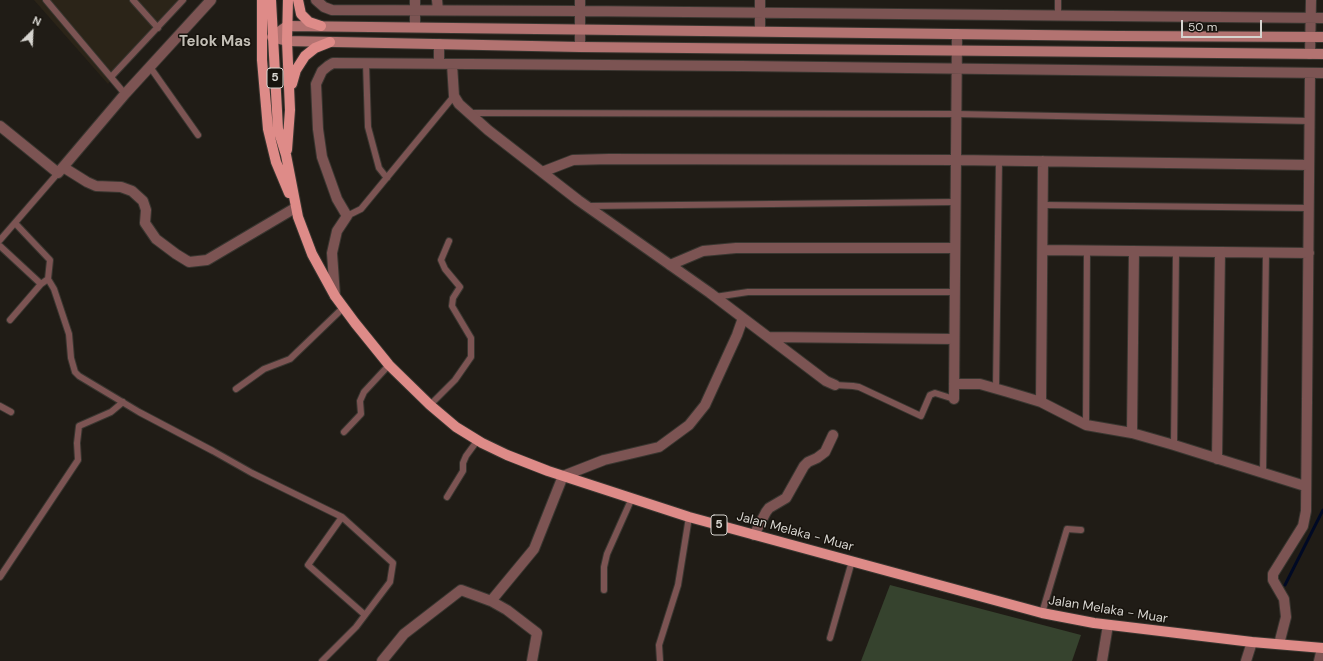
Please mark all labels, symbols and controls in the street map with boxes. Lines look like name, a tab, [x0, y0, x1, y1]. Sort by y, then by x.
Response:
north arrow	[12, 12, 52, 52]
scale bar	[1183, 12, 1264, 38]
text: N	[30, 13, 43, 29]
text: 50 m	[1188, 19, 1217, 35]
district label: Telok Mas	[179, 33, 251, 51]
road number: 5	[267, 68, 283, 88]
street label: Jalan Melaka - Muar	[735, 509, 855, 555]
road number: 5	[711, 515, 727, 535]
street label: Jalan Melaka - Muar	[1047, 593, 1169, 627]

